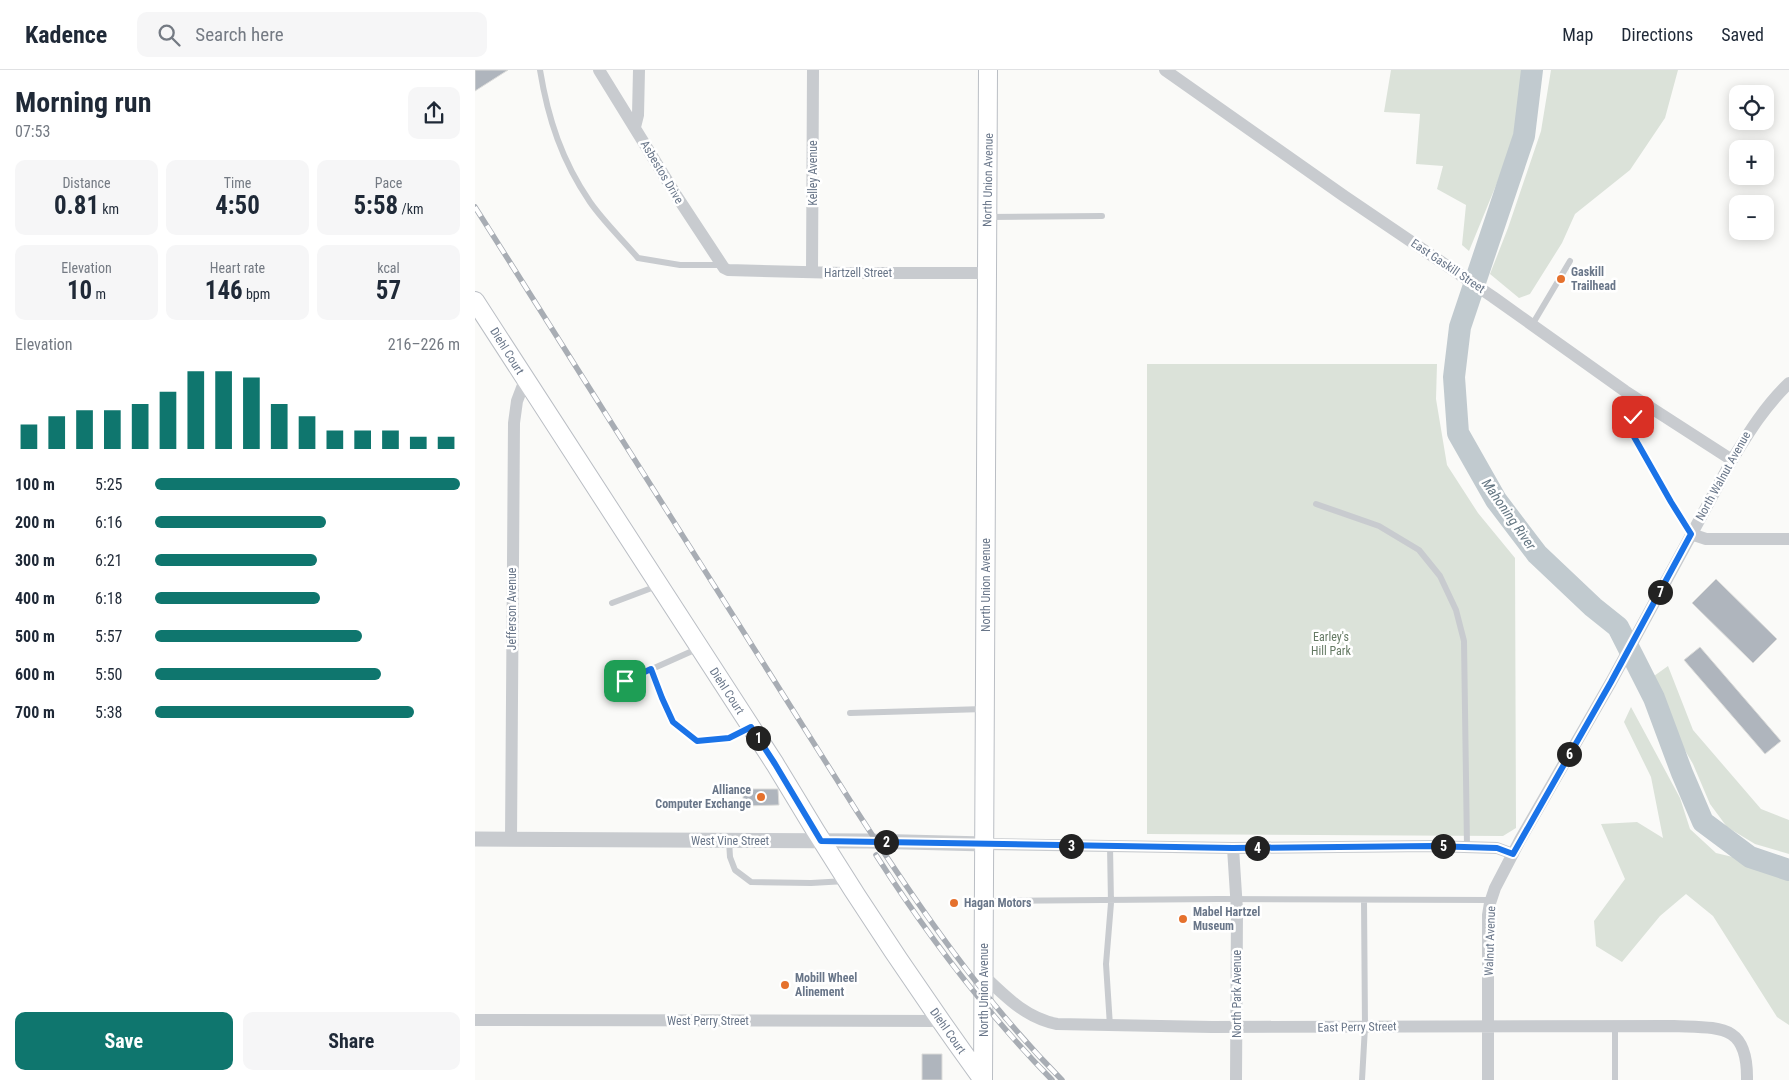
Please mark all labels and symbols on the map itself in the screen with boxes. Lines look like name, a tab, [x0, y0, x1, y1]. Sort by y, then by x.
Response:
street label: North Union Avenue	[980, 133, 996, 227]
street label: Asbestos Drive	[638, 138, 686, 206]
street label: Kelley Avenue	[806, 140, 820, 206]
street label: East Gaskill Street	[1408, 236, 1488, 296]
place label: Gaskill Trailhead	[1571, 265, 1616, 293]
street label: Hartzell Street	[824, 266, 892, 280]
marker: Gaskill Trailhead	[1555, 273, 1567, 285]
street label: Diehl Court	[487, 325, 527, 377]
pin	[1612, 396, 1654, 438]
street label: North Walnut Avenue	[1693, 429, 1753, 523]
water label: Mahoning River	[1479, 475, 1540, 553]
street label: North Union Avenue	[979, 538, 993, 632]
street label: Jefferson Avenue	[505, 567, 519, 650]
pin: 7	[1647, 580, 1673, 604]
park label: Earley's Hill Park	[1311, 630, 1352, 658]
pin	[604, 660, 646, 702]
street label: Diehl Court	[707, 665, 747, 717]
pin: 1	[745, 726, 771, 750]
pin: 6	[1557, 742, 1581, 766]
place label: Alliance Computer Exchange	[655, 783, 751, 811]
marker: Alliance Computer Exchange	[755, 791, 767, 803]
pin: 2	[873, 830, 899, 854]
street label: West Vine Street	[691, 834, 770, 848]
pin: 3	[1059, 834, 1083, 858]
pin: 5	[1431, 834, 1455, 858]
pin: 4	[1245, 836, 1269, 860]
place label: Hagan Motors	[964, 896, 1032, 910]
marker: Hagan Motors	[948, 897, 960, 909]
place label: Mabel Hartzel Museum	[1193, 905, 1260, 933]
street label: Walnut Avenue	[1482, 905, 1498, 976]
marker: Mabel Hartzel Museum	[1177, 913, 1189, 925]
street label: North Union Avenue	[977, 943, 991, 1037]
street label: North Park Avenue	[1230, 950, 1244, 1038]
place label: Mobill Wheel Alinement	[795, 971, 857, 999]
marker: Mobill Wheel Alinement	[779, 979, 791, 991]
street label: Diehl Court	[927, 1005, 969, 1057]
street label: West Perry Street	[667, 1014, 749, 1028]
street label: East Perry Street	[1317, 1019, 1397, 1035]

